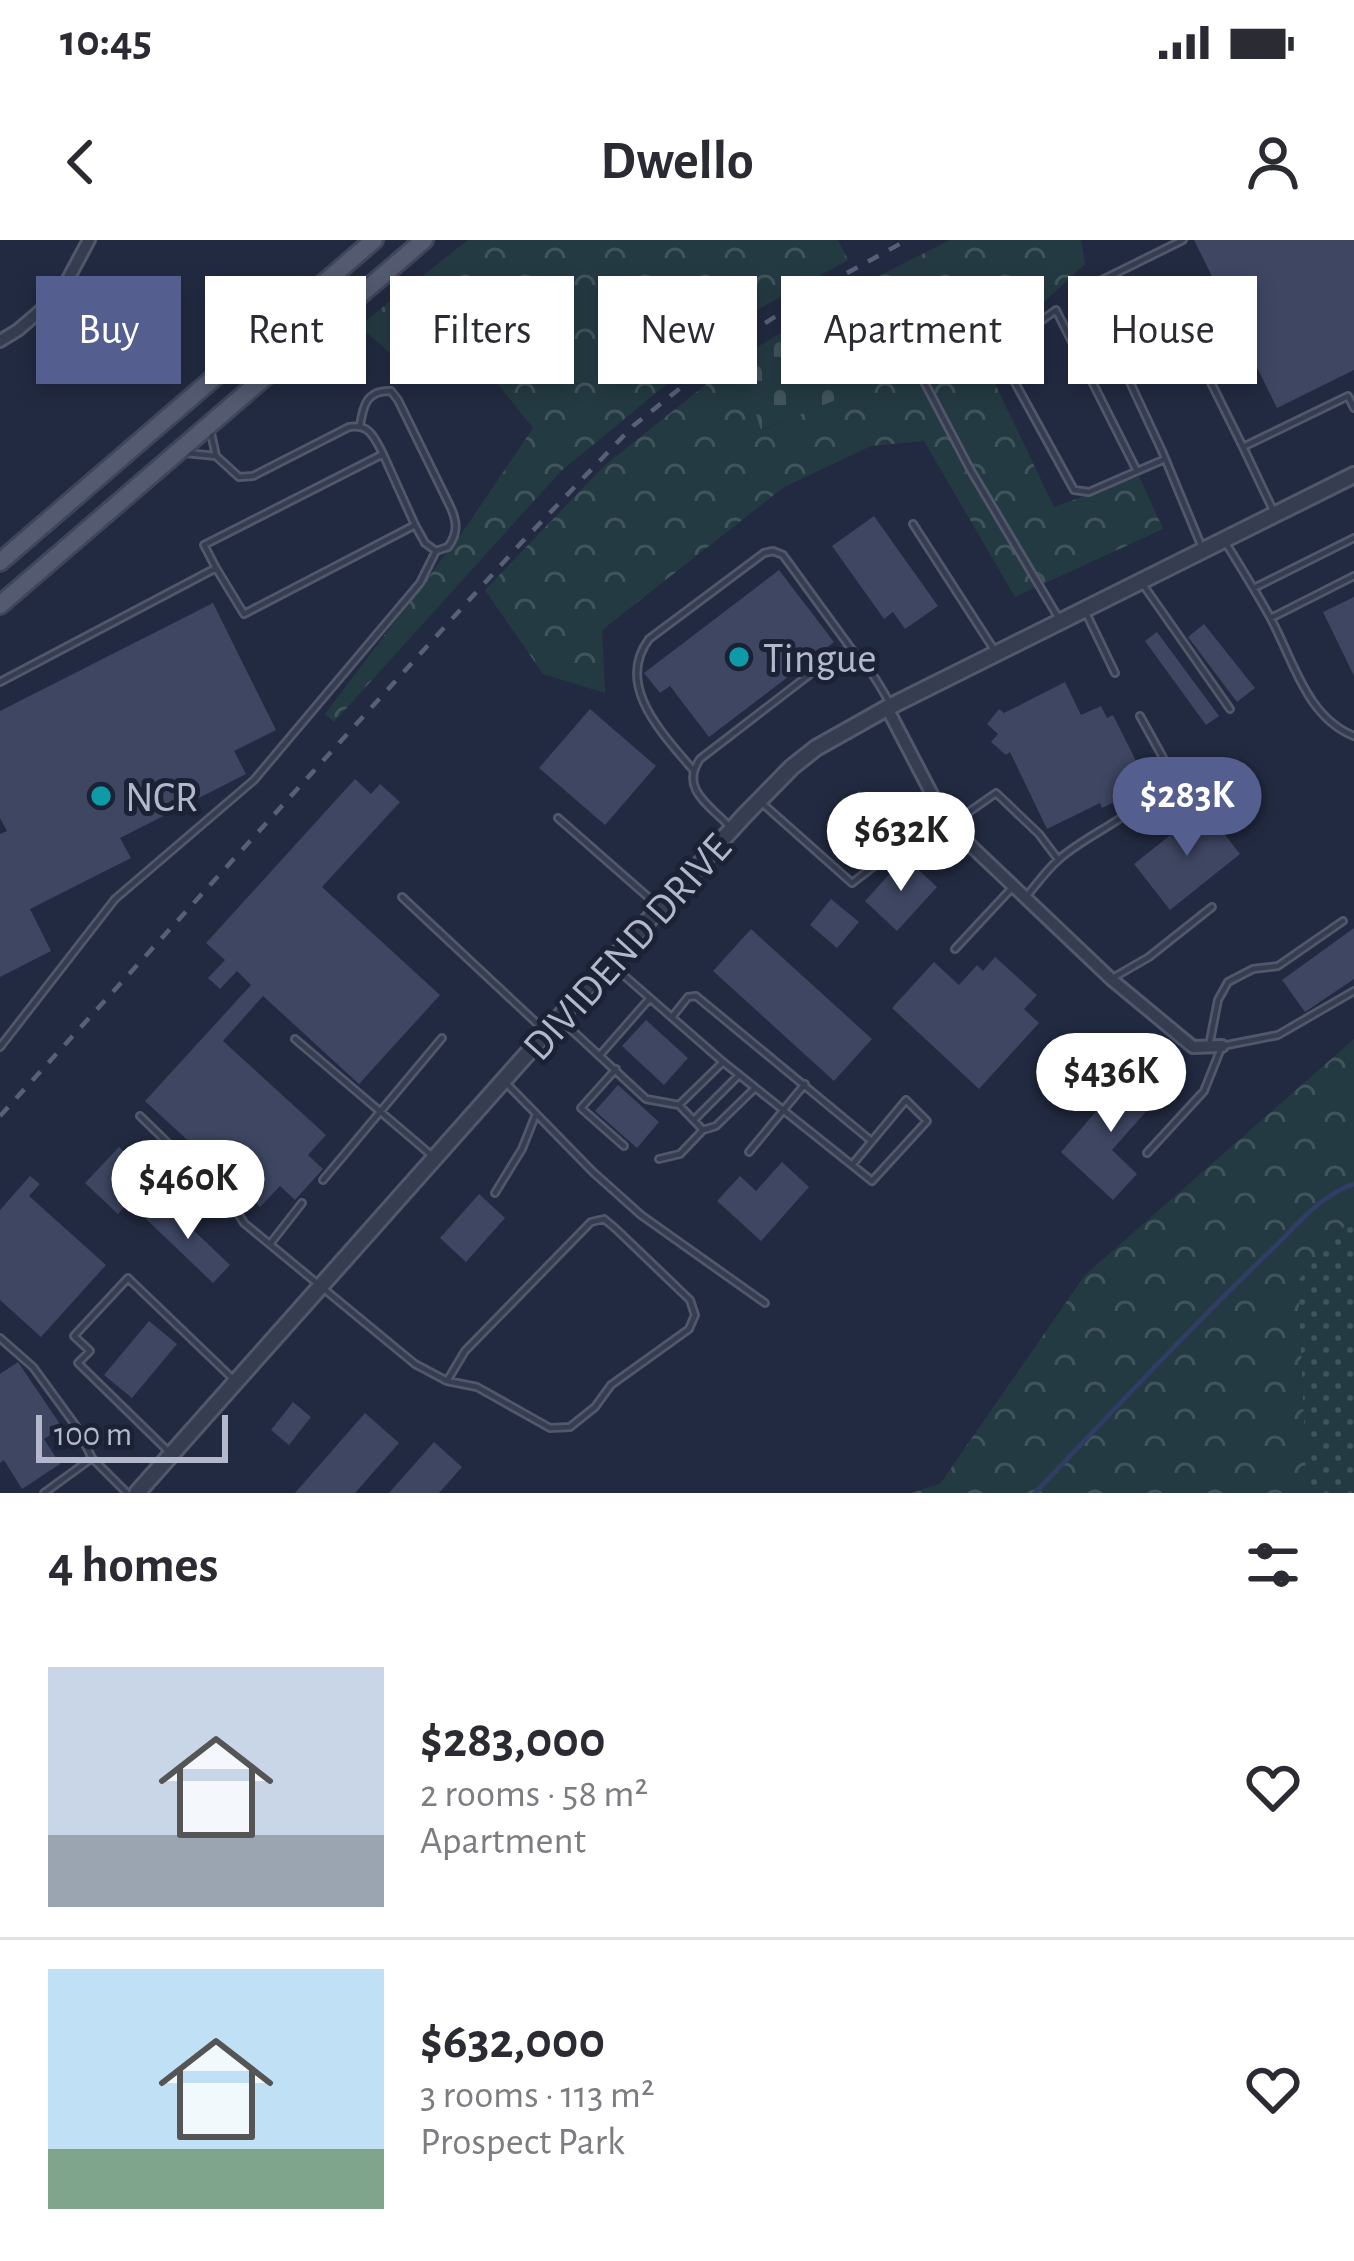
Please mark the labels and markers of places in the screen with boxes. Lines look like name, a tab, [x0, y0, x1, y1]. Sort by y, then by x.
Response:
place label: Tingue	[763, 638, 877, 680]
marker: Tingue	[726, 644, 752, 670]
pin: $283K	[1103, 757, 1271, 859]
place label: NCR	[125, 777, 198, 819]
marker: NCR	[88, 783, 114, 809]
pin: $632K	[817, 792, 985, 894]
pin: $436K	[1027, 1033, 1195, 1135]
pin: $460K	[104, 1140, 272, 1242]

